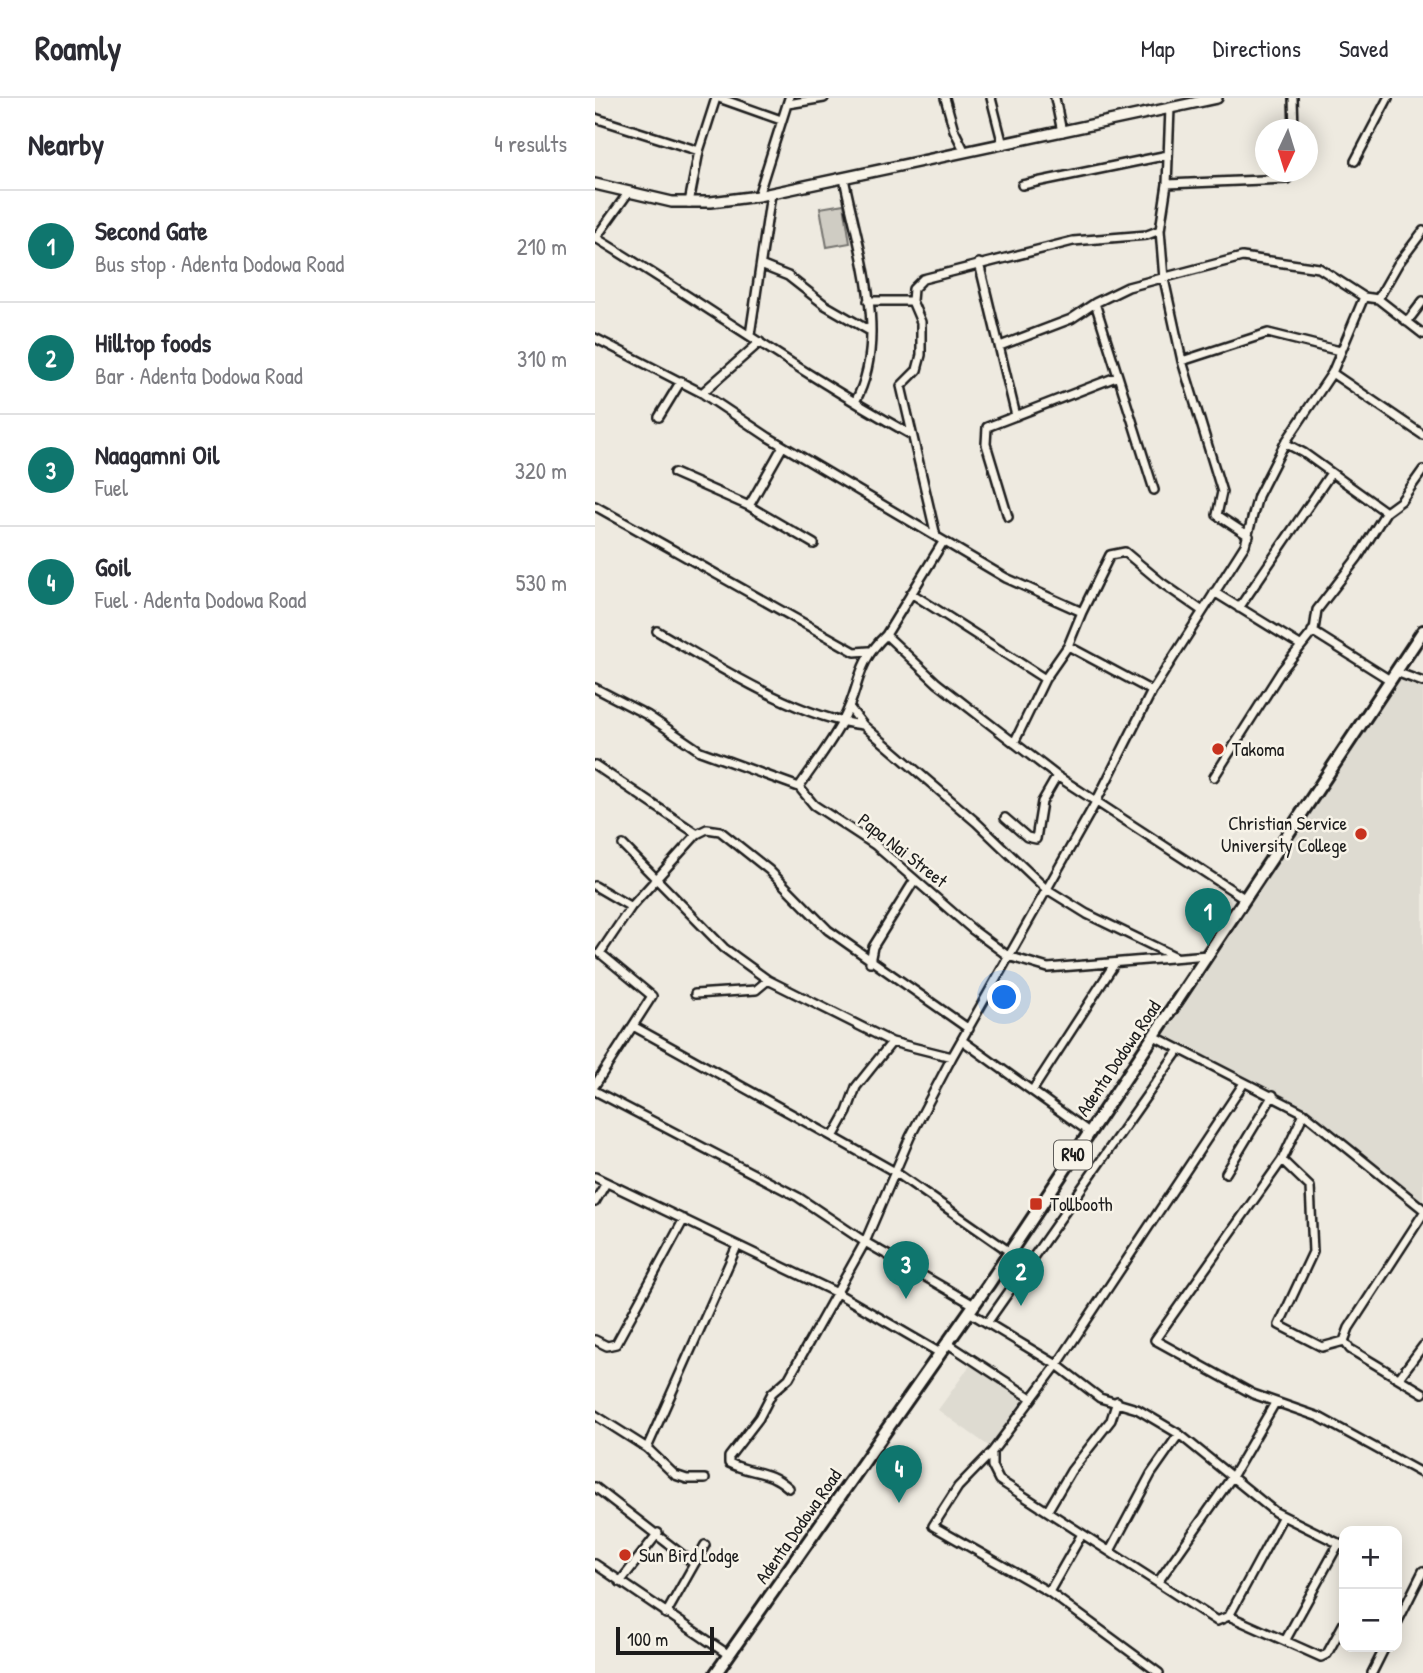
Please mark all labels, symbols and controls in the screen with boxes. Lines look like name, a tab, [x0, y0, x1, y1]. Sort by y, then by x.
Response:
text: Roamly	[35, 26, 121, 70]
text: Map	[1141, 32, 1175, 64]
text: Directions	[1213, 32, 1301, 64]
text: Saved	[1339, 32, 1388, 64]
north arrow	[1255, 119, 1318, 182]
text: Nearby	[28, 124, 104, 164]
text: 4 results	[494, 128, 567, 159]
text: Second Gate	[95, 213, 208, 248]
text: 1	[47, 231, 55, 262]
text: 210 m	[517, 231, 567, 262]
text: Bus stop · Adenta Dodowa Road	[95, 248, 344, 279]
text: Hilltop foods	[95, 325, 211, 360]
text: 2	[46, 343, 56, 374]
text: 310 m	[517, 343, 567, 374]
text: Bar · Adenta Dodowa Road	[95, 360, 303, 391]
text: Naagamni Oil	[95, 437, 219, 472]
text: 3	[46, 455, 56, 486]
text: 320 m	[515, 455, 567, 486]
text: Fuel	[95, 472, 128, 503]
text: Goil	[95, 549, 131, 584]
text: 4	[47, 567, 55, 598]
text: 530 m	[516, 567, 567, 598]
text: Fuel · Adenta Dodowa Road	[95, 584, 306, 615]
place label: Takoma	[1232, 736, 1285, 762]
marker: Takoma	[1210, 741, 1226, 757]
street label: Papa Nai Street	[853, 807, 954, 893]
place label: Christian Service University College	[1221, 810, 1347, 858]
marker: Christian Service University College	[1353, 826, 1369, 842]
pin: 1	[1185, 888, 1231, 946]
your location	[987, 980, 1021, 1014]
street label: Adenta Dodowa Road	[1070, 994, 1167, 1121]
road number: R40	[1054, 1140, 1092, 1170]
place label: Tollbooth	[1050, 1191, 1112, 1217]
marker: Tollbooth	[1028, 1196, 1044, 1212]
pin: 3	[883, 1241, 929, 1299]
pin: 2	[998, 1248, 1044, 1306]
pin: 4	[876, 1445, 922, 1503]
street label: Adenta Dodowa Road	[749, 1463, 848, 1589]
map controls	[1339, 1526, 1402, 1652]
button: +	[1339, 1526, 1402, 1589]
place label: Sun Bird Lodge	[639, 1542, 740, 1568]
marker: Sun Bird Lodge	[617, 1547, 633, 1563]
button: −	[1339, 1589, 1402, 1652]
scale bar	[616, 1624, 714, 1656]
text: 100 m	[627, 1626, 668, 1652]

